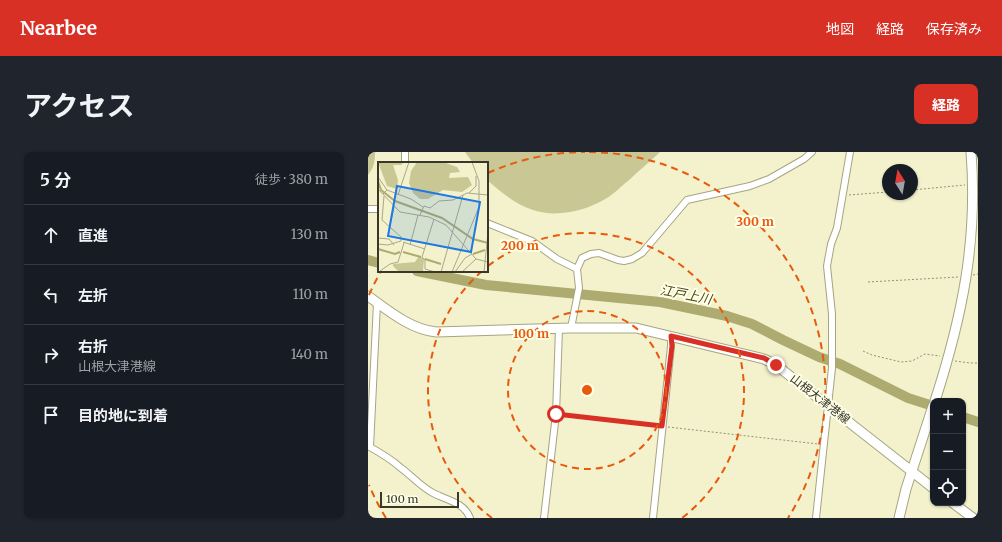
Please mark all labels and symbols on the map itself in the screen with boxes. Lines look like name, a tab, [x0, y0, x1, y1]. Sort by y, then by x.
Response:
inset map	[378, 162, 488, 272]
north arrow	[882, 164, 918, 200]
text: 300 m	[736, 214, 774, 229]
text: 200 m	[501, 238, 539, 253]
water label: 江戸上川	[659, 281, 715, 308]
text: 100 m	[513, 326, 549, 341]
route end	[767, 356, 785, 374]
street label: 山根大津港線	[787, 371, 853, 427]
centre of rings	[580, 383, 594, 397]
route start	[547, 405, 565, 423]
scale bar	[380, 490, 459, 509]

